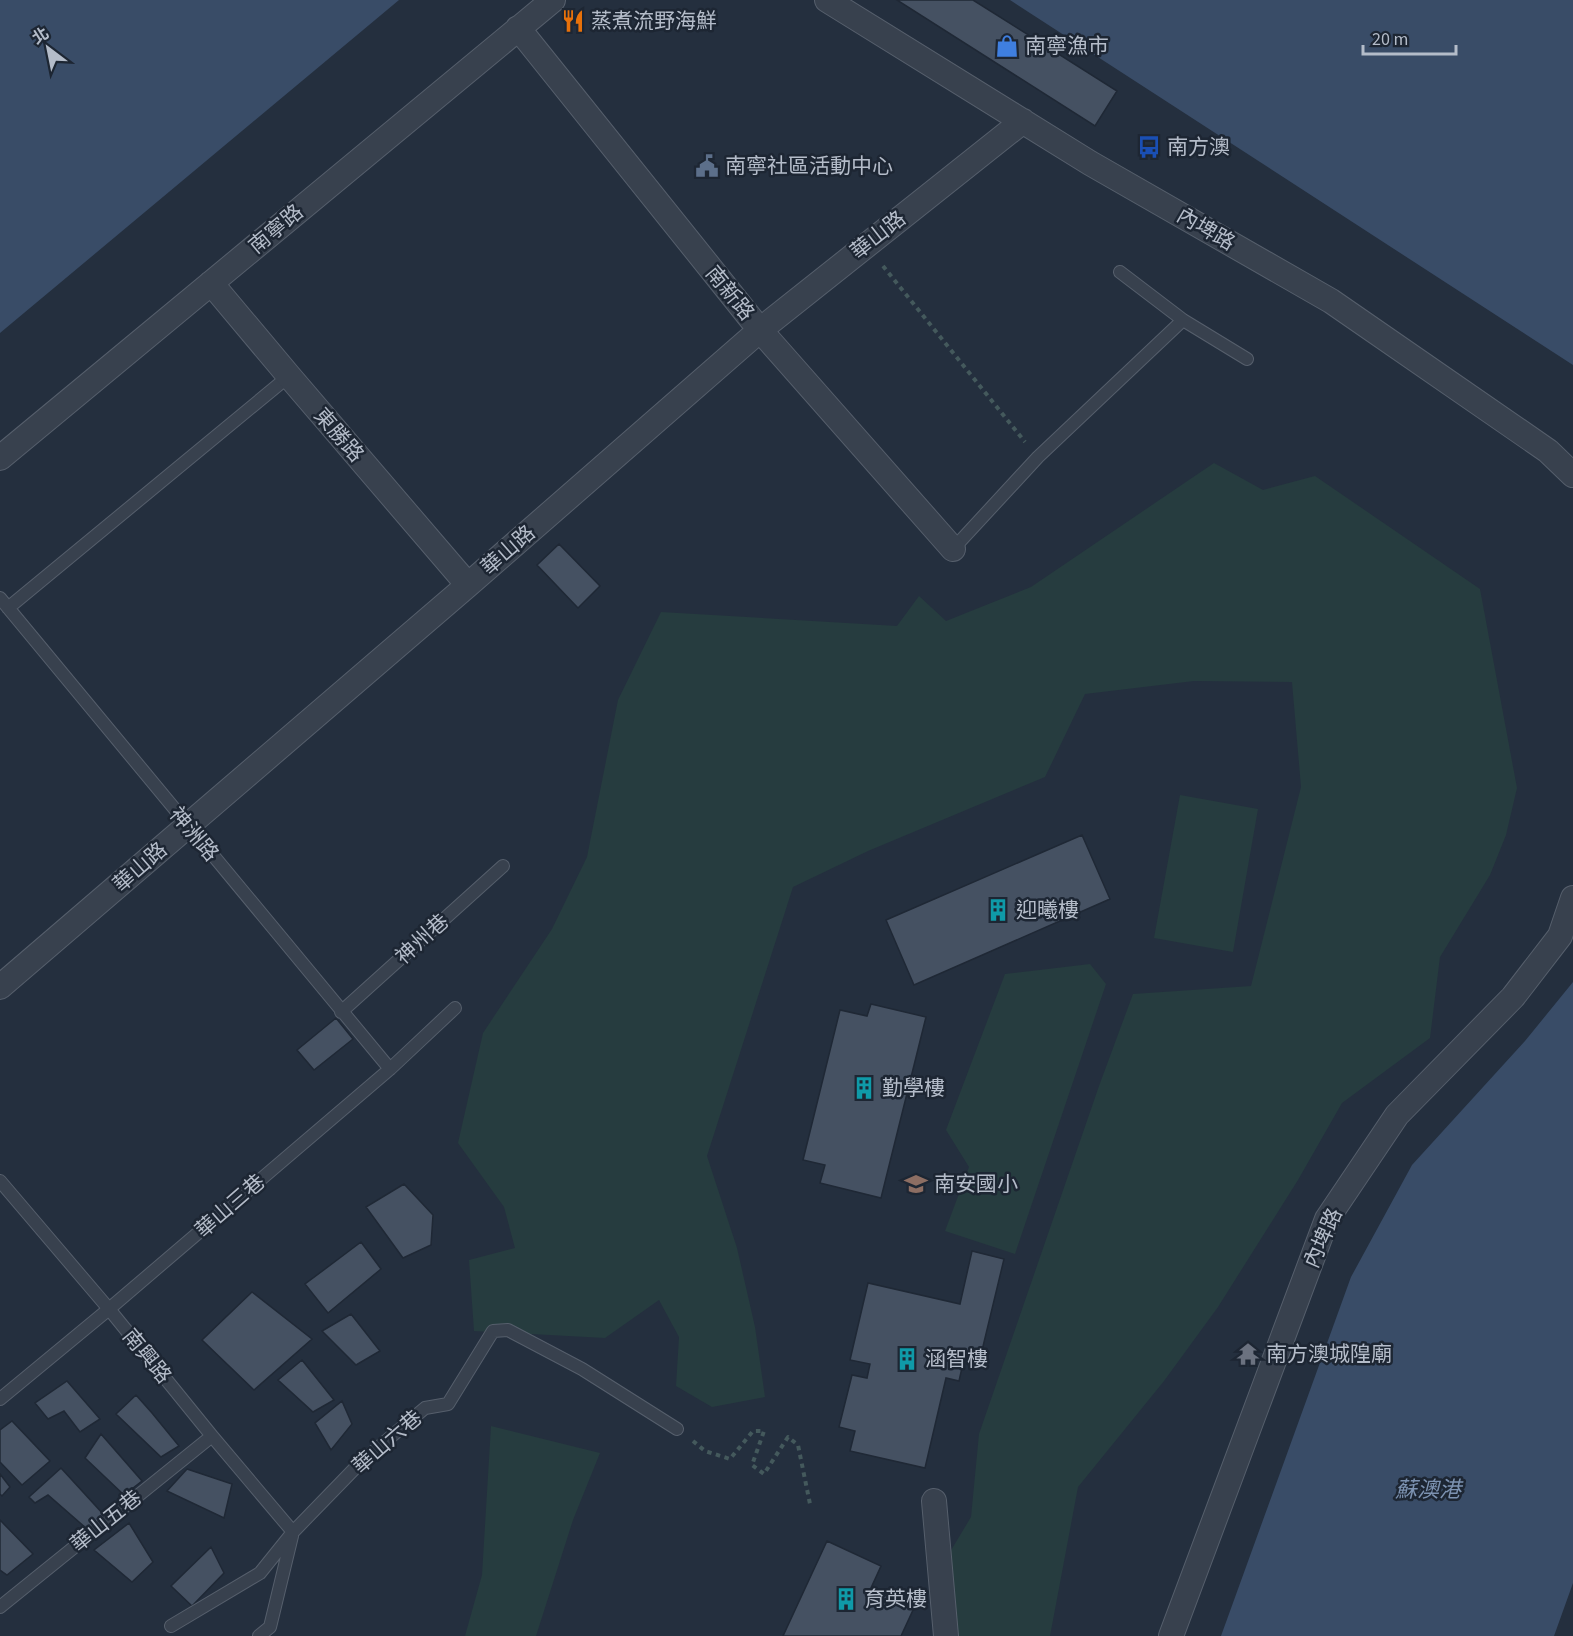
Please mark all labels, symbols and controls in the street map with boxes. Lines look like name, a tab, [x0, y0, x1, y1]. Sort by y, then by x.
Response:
place label: 蒸煮流野海鮮	[591, 6, 717, 36]
restaurant icon: 蒸煮流野海鮮	[560, 8, 586, 34]
north arrow	[18, 18, 78, 78]
scale bar	[1363, 18, 1456, 56]
text: 北	[28, 23, 53, 50]
text: 20 m	[1372, 27, 1408, 52]
place label: 南寧漁市	[1025, 31, 1109, 61]
shop icon: 南寧漁市	[994, 33, 1020, 59]
place label: 南方澳	[1167, 132, 1230, 162]
bus stop icon: 南方澳	[1136, 134, 1162, 160]
place label: 南寧社區活動中心	[725, 151, 893, 181]
public building icon: 南寧社區活動中心	[694, 153, 720, 179]
street label: 南寧路	[242, 197, 310, 261]
street label: 內埤路	[1171, 200, 1241, 258]
street label: 華山路	[844, 204, 912, 266]
street label: 南新路	[699, 259, 761, 327]
street label: 東勝路	[307, 401, 371, 469]
street label: 華山路	[474, 518, 542, 582]
street label: 神洲路	[162, 800, 226, 868]
street label: 華山路	[106, 835, 174, 899]
place label: 迎曦樓	[1016, 895, 1079, 925]
building icon: 迎曦樓	[985, 897, 1011, 923]
street label: 神州巷	[389, 907, 455, 971]
place label: 勤學樓	[882, 1073, 945, 1103]
building icon: 勤學樓	[851, 1075, 877, 1101]
street label: 華山三巷	[188, 1167, 272, 1245]
place label: 南安國小	[934, 1169, 1018, 1199]
school or university icon: 南安國小	[903, 1171, 929, 1197]
street label: 內埤路	[1296, 1203, 1350, 1273]
street label: 南興路	[116, 1322, 178, 1390]
place label: 南方澳城隍廟	[1266, 1339, 1392, 1369]
temple icon: 南方澳城隍廟	[1235, 1341, 1261, 1367]
place label: 涵智樓	[925, 1344, 988, 1374]
building icon: 涵智樓	[894, 1346, 920, 1372]
street label: 華山六巷	[345, 1403, 429, 1481]
water label: 蘇澳港	[1395, 1474, 1464, 1506]
street label: 華山五巷	[64, 1483, 148, 1559]
place label: 育英樓	[864, 1584, 927, 1614]
building icon: 育英樓	[833, 1586, 859, 1612]

